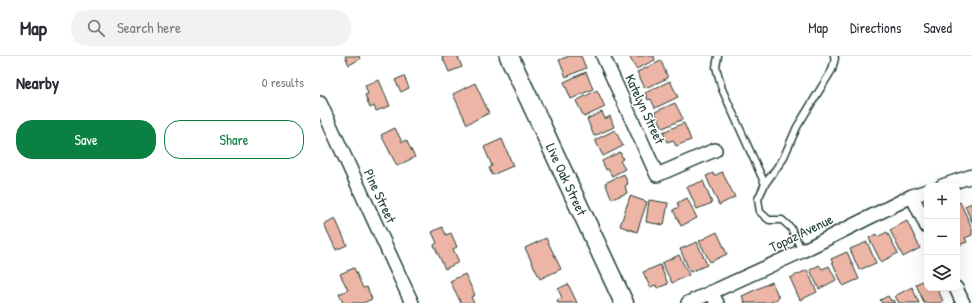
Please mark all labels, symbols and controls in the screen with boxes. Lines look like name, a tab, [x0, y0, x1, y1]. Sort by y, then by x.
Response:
search box	[71, 10, 351, 46]
text: Map	[20, 15, 47, 41]
icon: search	[85, 17, 107, 39]
text: Search here	[117, 17, 181, 38]
text: Map	[808, 18, 828, 37]
text: Directions	[850, 18, 901, 37]
text: Saved	[923, 18, 952, 37]
text: Nearby	[16, 71, 59, 94]
street label: Katelyn Street	[620, 71, 670, 147]
text: 0 results	[262, 73, 304, 91]
button: Save	[16, 120, 156, 159]
button: Share	[164, 120, 304, 159]
street label: Live Oak Street	[542, 140, 592, 218]
street label: Pine Street	[360, 166, 401, 226]
map controls	[924, 183, 960, 291]
button: +	[924, 183, 960, 219]
street label: Topaz Avenue	[766, 209, 837, 257]
button: −	[924, 219, 960, 255]
button: layers	[924, 255, 960, 291]

